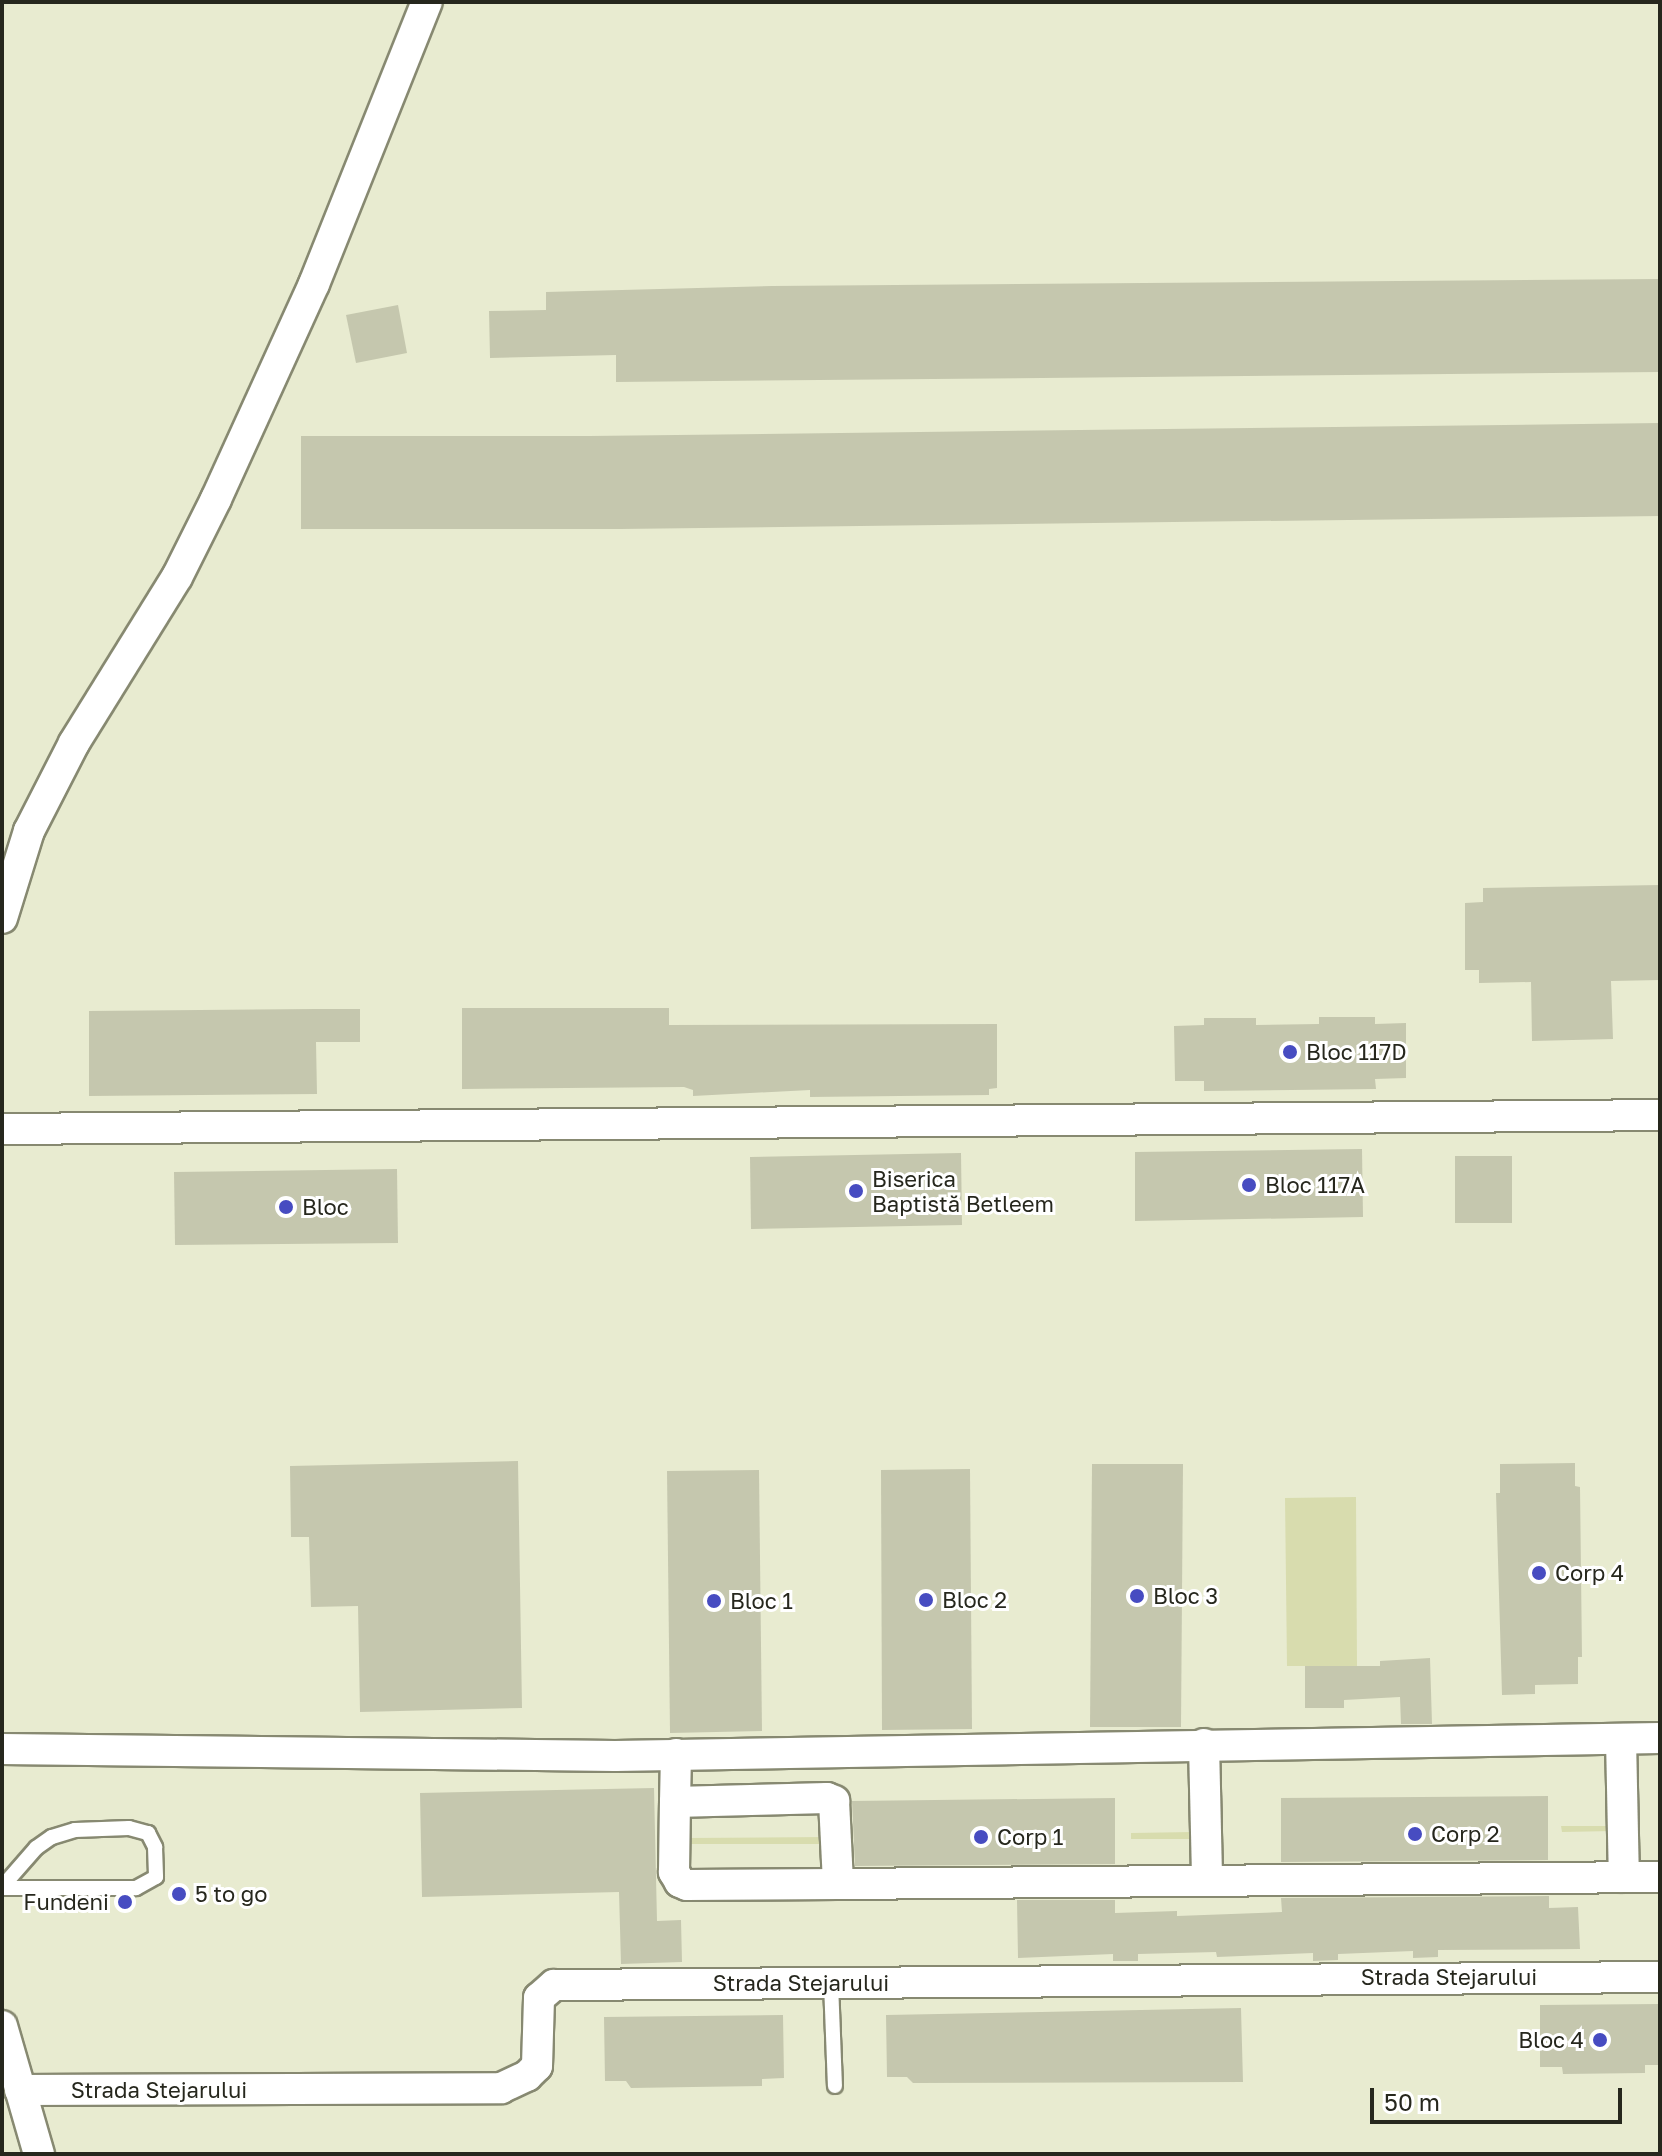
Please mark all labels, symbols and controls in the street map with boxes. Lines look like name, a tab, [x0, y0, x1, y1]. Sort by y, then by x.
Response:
place label: Bloc 117D	[1306, 1039, 1407, 1065]
marker: Bloc 117D	[1281, 1043, 1299, 1061]
place label: Biserica Baptistă Betleem	[872, 1165, 1054, 1216]
place label: Bloc 117A	[1265, 1172, 1365, 1198]
marker: Bloc 117A	[1240, 1176, 1258, 1194]
marker: Biserica Baptistă Betleem	[847, 1182, 865, 1200]
place label: Bloc	[302, 1194, 349, 1220]
marker: Bloc	[277, 1198, 295, 1216]
place label: Corp 4	[1555, 1560, 1624, 1586]
marker: Corp 4	[1530, 1564, 1548, 1582]
place label: Bloc 3	[1153, 1583, 1218, 1609]
place label: Bloc 2	[942, 1587, 1007, 1613]
marker: Bloc 3	[1128, 1587, 1146, 1605]
place label: Bloc 1	[730, 1588, 793, 1614]
marker: Bloc 2	[917, 1591, 935, 1609]
marker: Bloc 1	[705, 1592, 723, 1610]
place label: Corp 2	[1431, 1821, 1500, 1847]
place label: Corp 1	[997, 1824, 1063, 1850]
marker: Corp 2	[1406, 1825, 1424, 1843]
marker: Corp 1	[972, 1828, 990, 1846]
place label: 5 to go	[195, 1881, 267, 1907]
marker: 5 to go	[170, 1885, 188, 1903]
place label: Fundeni	[23, 1889, 109, 1915]
marker: Fundeni	[116, 1893, 134, 1911]
street label: Strada Stejarului	[1361, 1964, 1537, 1990]
street label: Strada Stejarului	[713, 1970, 889, 1996]
place label: Bloc 4	[1518, 2027, 1584, 2053]
marker: Bloc 4	[1591, 2031, 1609, 2049]
scale bar	[1374, 2072, 1626, 2122]
street label: Strada Stejarului	[71, 2077, 247, 2103]
text: 50 m	[1384, 2087, 1440, 2116]

